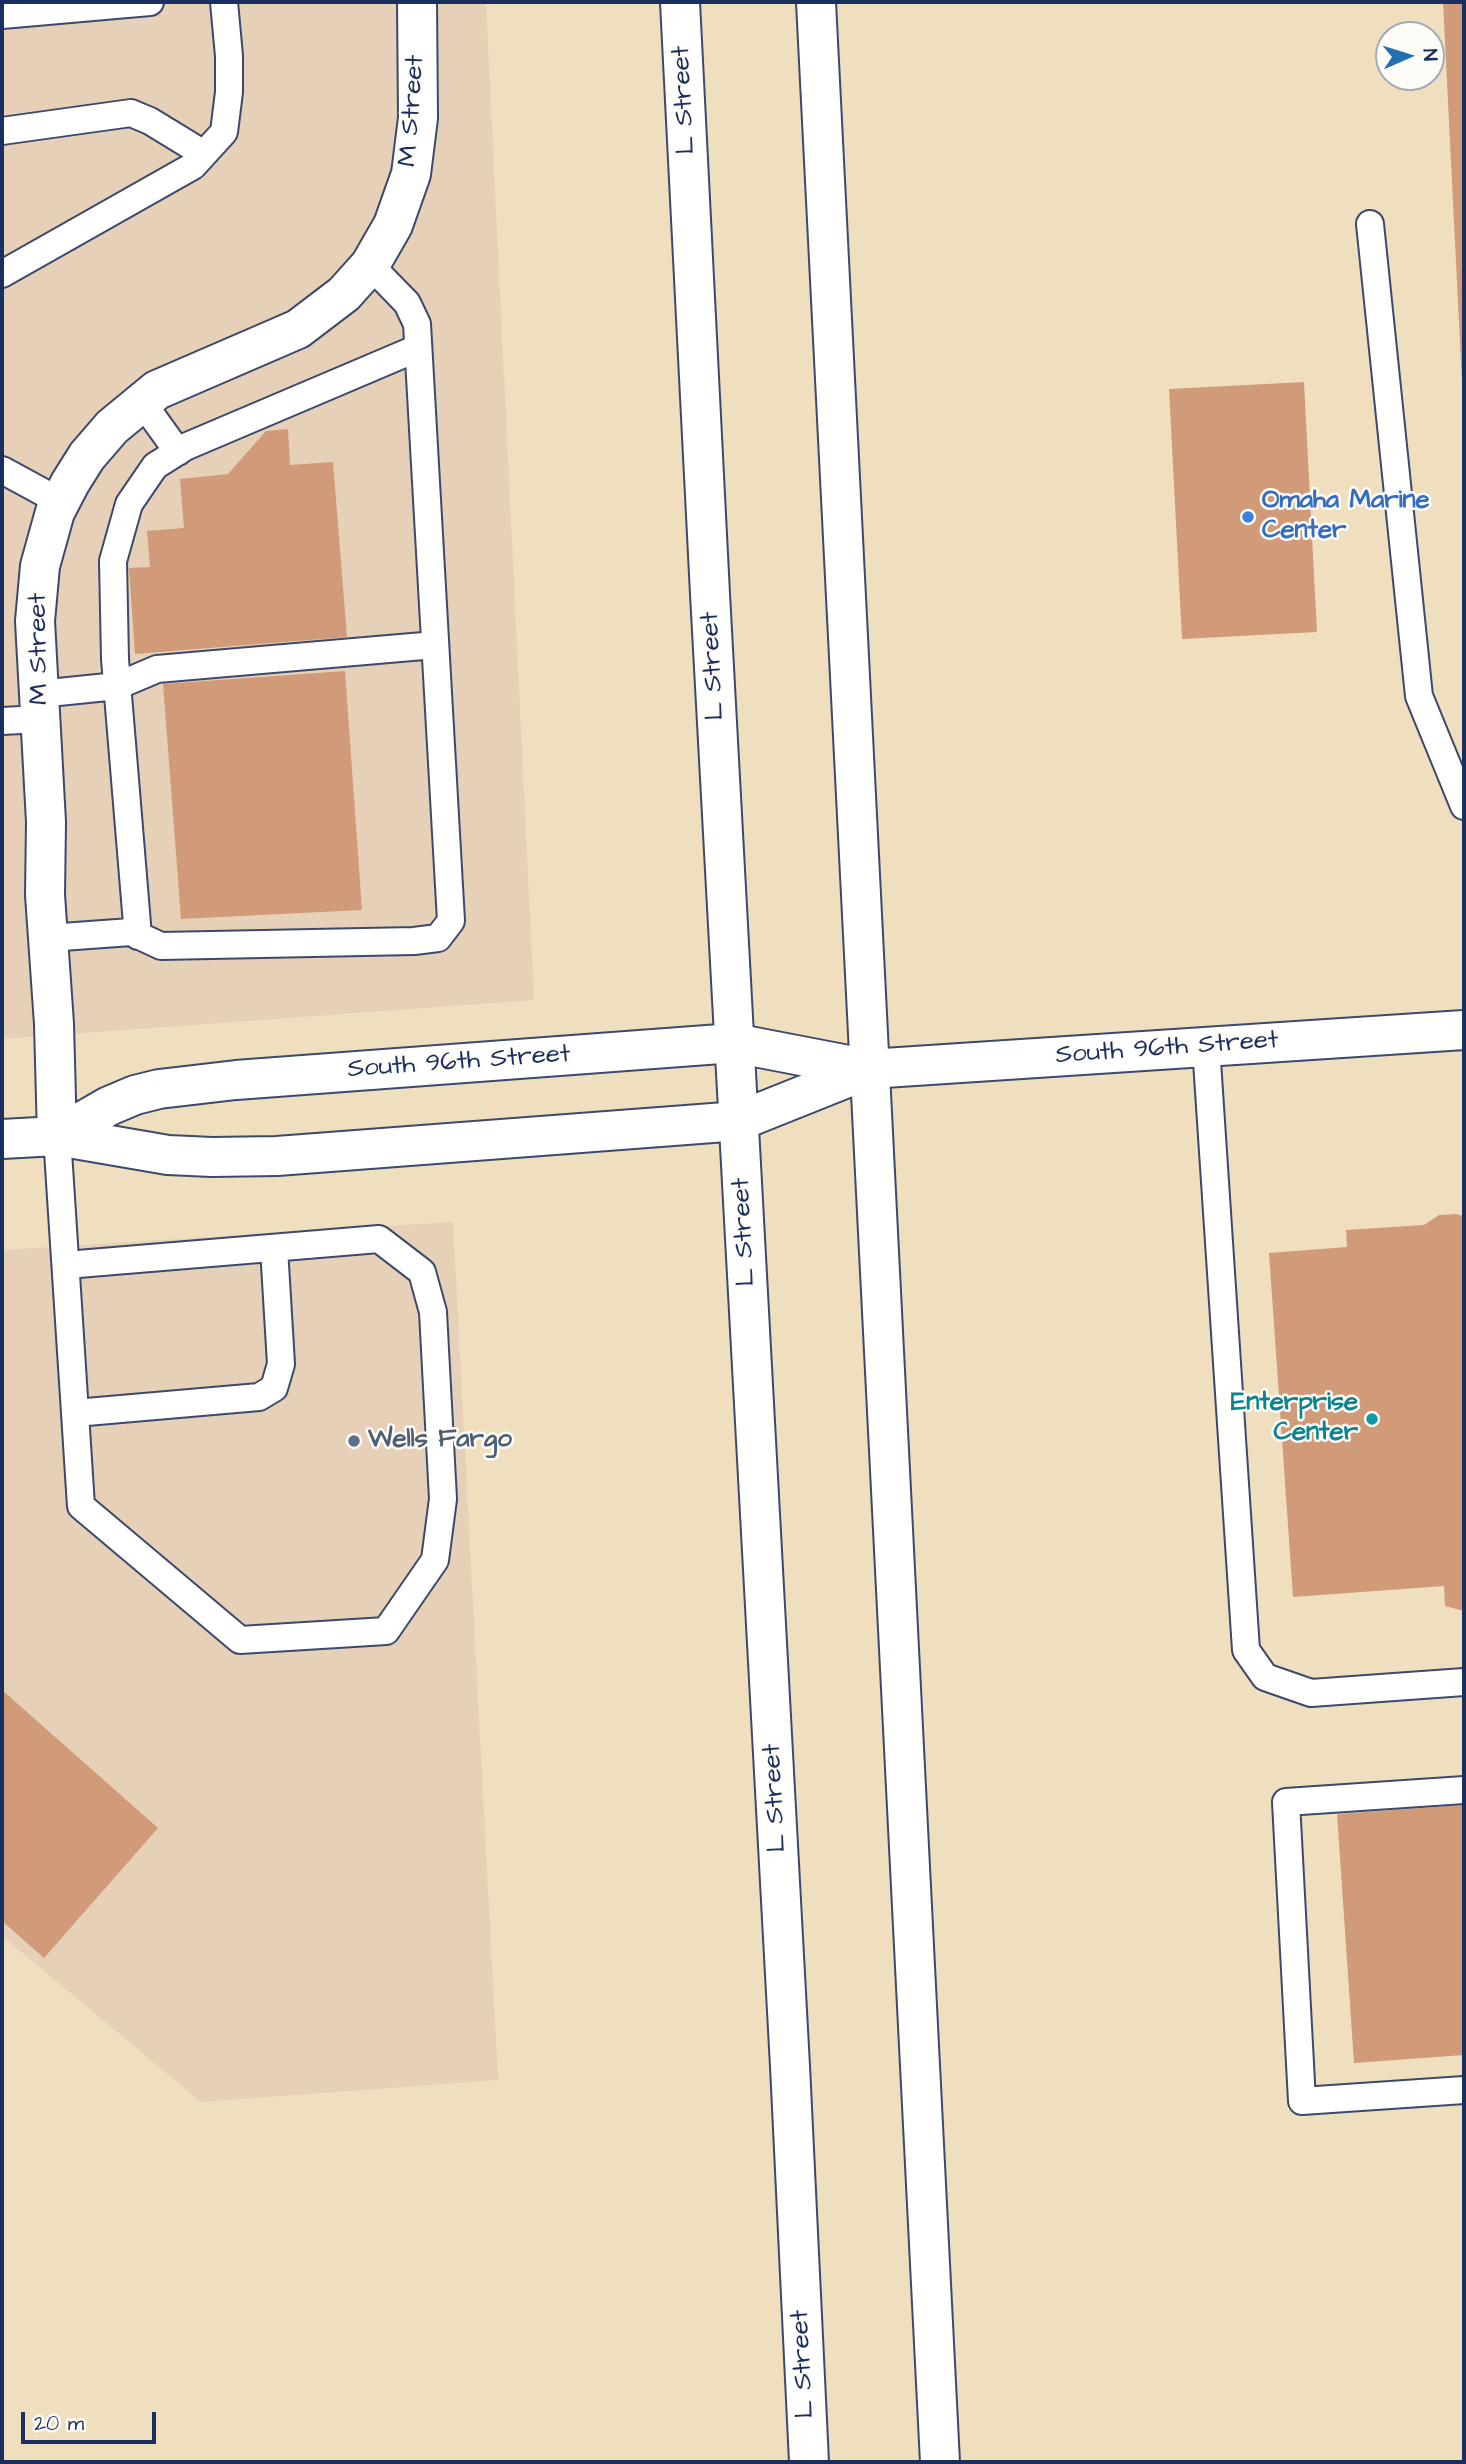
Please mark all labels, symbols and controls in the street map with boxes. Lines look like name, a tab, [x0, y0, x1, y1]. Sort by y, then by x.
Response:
north arrow	[1375, 21, 1445, 91]
street label: L Street	[667, 45, 703, 155]
text: N	[1416, 48, 1443, 62]
street label: M Street	[394, 54, 432, 168]
place label: Omaha Marine Center	[1262, 486, 1429, 548]
marker: Omaha Marine Center	[1240, 509, 1256, 525]
street label: M Street	[23, 593, 57, 705]
street label: L Street	[696, 611, 732, 721]
street label: South 96th Street	[1054, 1026, 1280, 1072]
street label: South 96th Street	[346, 1040, 572, 1086]
street label: L Street	[727, 1177, 763, 1287]
place label: Enterprise Center	[1231, 1388, 1358, 1450]
marker: Enterprise Center	[1364, 1411, 1380, 1427]
place label: Wells Fargo	[368, 1425, 512, 1457]
marker: Wells Fargo	[346, 1433, 362, 1449]
street label: L Street	[758, 1743, 794, 1853]
street label: L Street	[786, 2309, 822, 2419]
scale bar	[24, 2398, 159, 2442]
text: 20 m	[34, 2409, 84, 2438]

